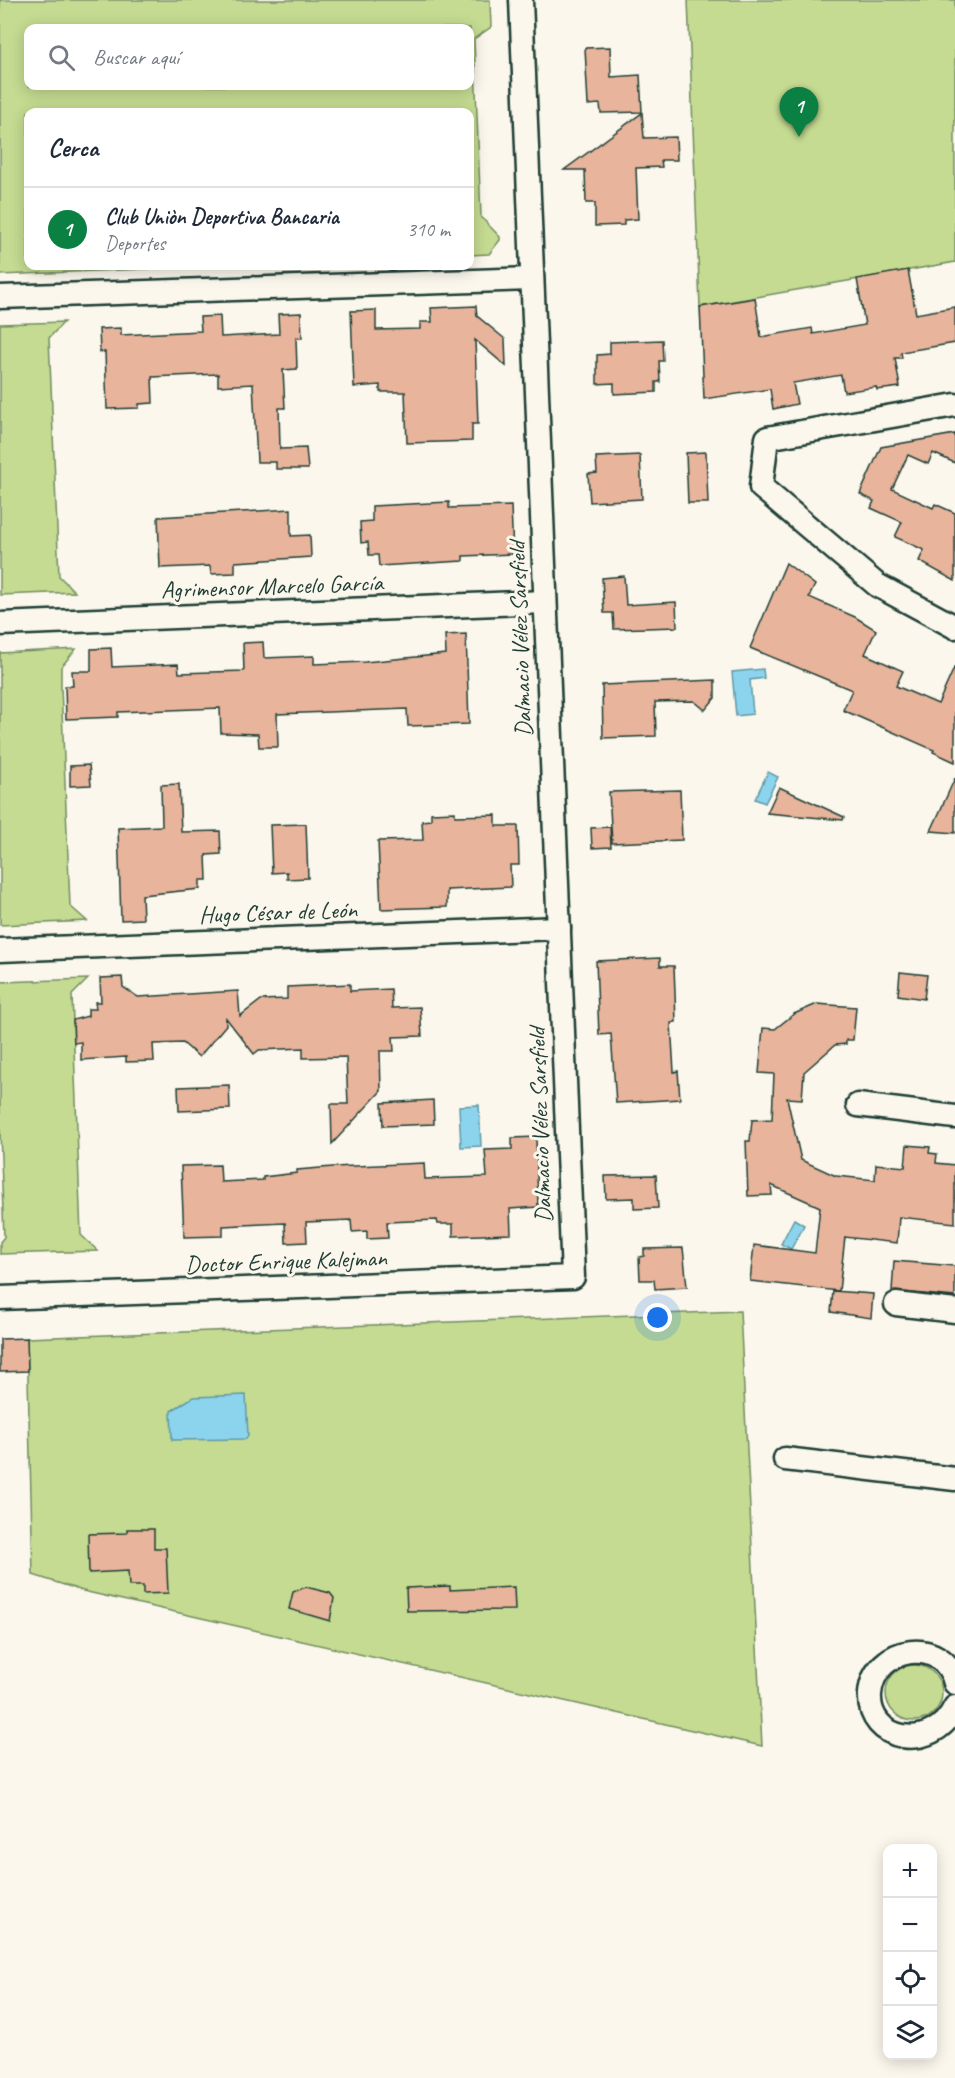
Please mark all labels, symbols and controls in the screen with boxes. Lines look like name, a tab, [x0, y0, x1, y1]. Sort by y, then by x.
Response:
search box	[24, 24, 474, 90]
icon: search	[45, 41, 78, 74]
text: Buscar aquí	[93, 43, 179, 71]
pin: 1	[780, 88, 818, 137]
text: Cerca	[48, 131, 98, 164]
text: Club Uniòn Deportiva Bancaria	[105, 203, 339, 231]
text: 1	[63, 217, 72, 242]
text: 310 m	[407, 217, 450, 242]
text: Deportes	[105, 231, 165, 256]
street label: Dalmacio Vélez Sarsfield	[501, 537, 538, 737]
street label: Agrimensor Marcelo García	[161, 567, 385, 605]
street label: Hugo César de León	[199, 894, 359, 930]
street label: Dalmacio Vélez Sarsfield	[521, 1023, 558, 1223]
street label: Doctor Enrique Kalejman	[185, 1242, 388, 1280]
your location	[643, 1303, 672, 1332]
map controls	[883, 1844, 937, 2060]
button: +	[883, 1844, 937, 1898]
button: −	[883, 1898, 937, 1952]
button: locate	[883, 1952, 937, 2006]
button: layers	[883, 2006, 937, 2060]

